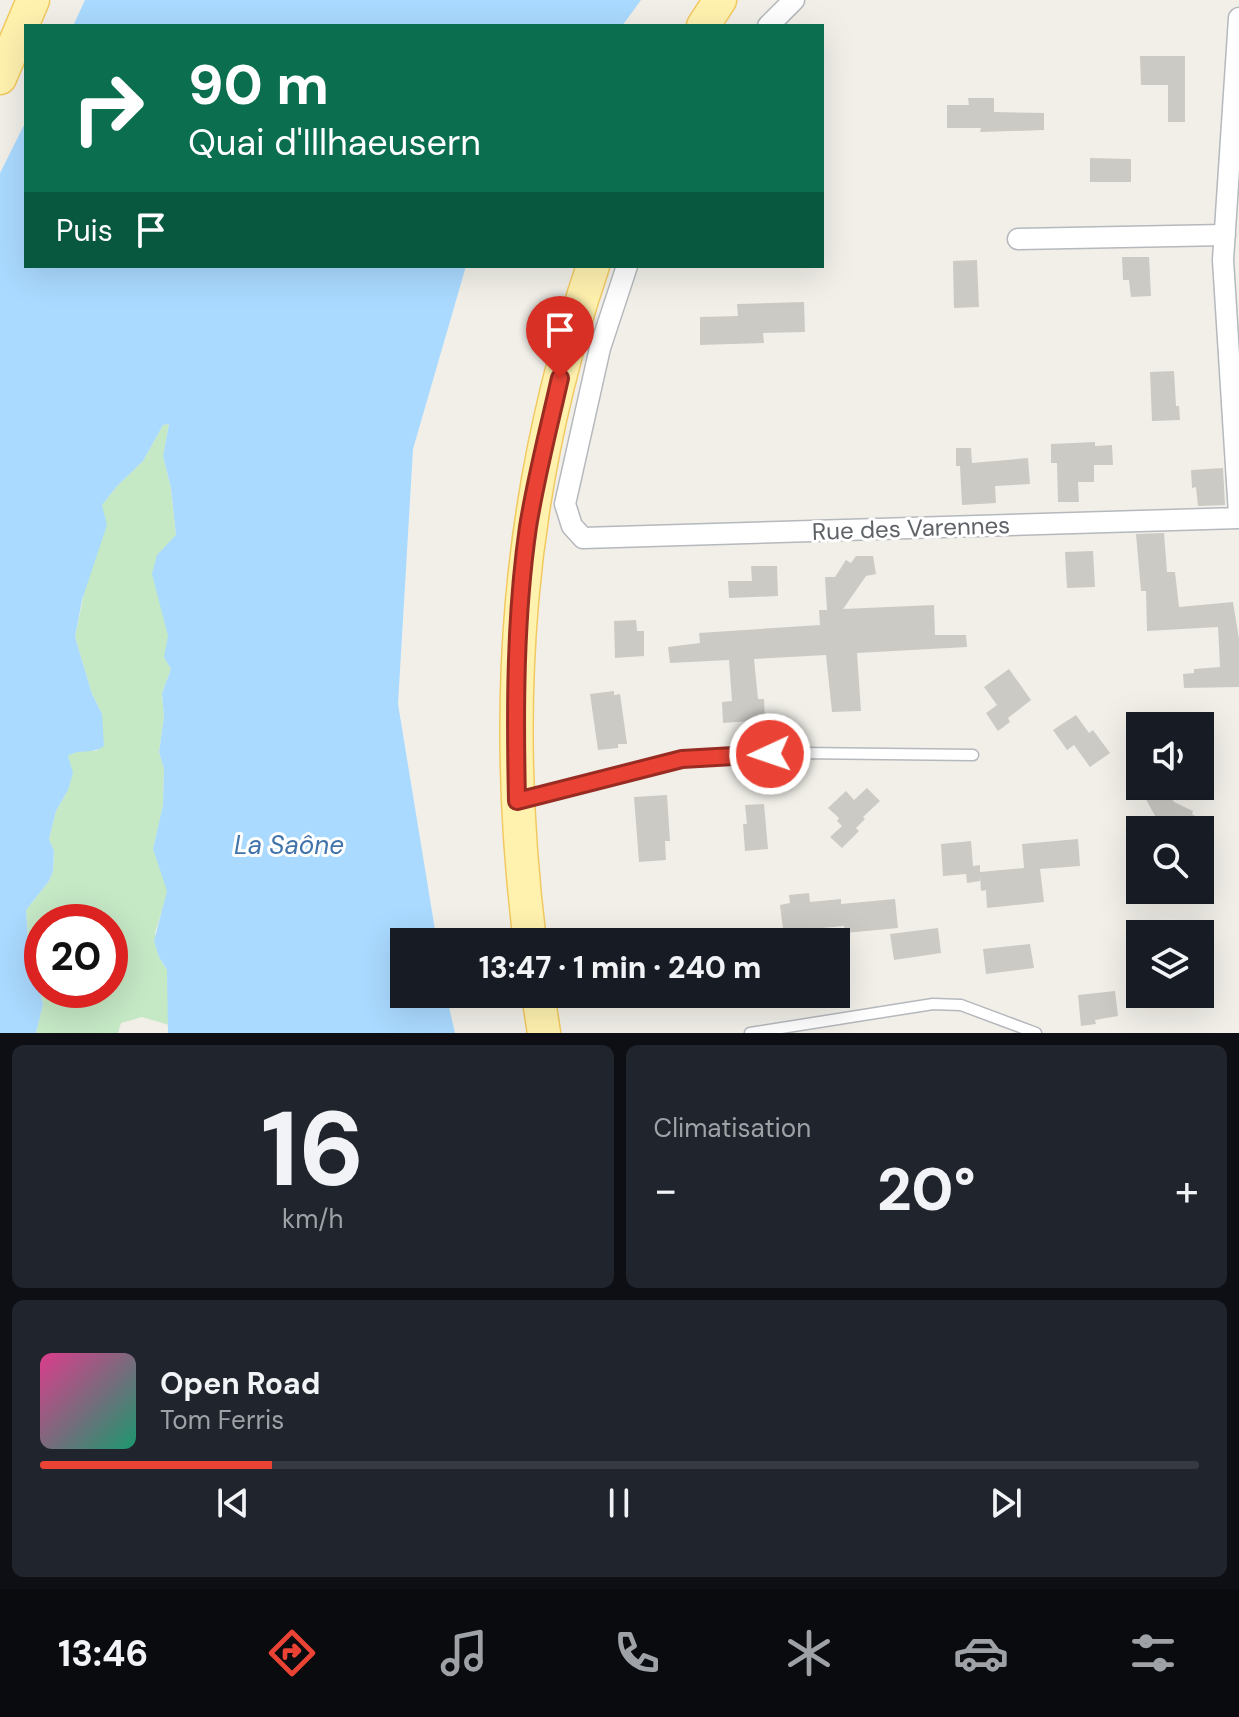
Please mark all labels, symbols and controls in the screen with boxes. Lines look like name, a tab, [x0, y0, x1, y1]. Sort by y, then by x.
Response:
text: 90 m	[188, 48, 329, 121]
icon: right	[56, 56, 160, 160]
text: Quai d'Illhaeusern	[188, 119, 481, 166]
icon: arrive	[129, 208, 173, 252]
text: Puis	[56, 211, 113, 250]
pin	[526, 296, 594, 378]
icon: arrive	[538, 308, 582, 352]
street label: Rue des Varennes	[811, 509, 1011, 547]
position arrow	[728, 712, 812, 796]
map controls	[1126, 712, 1214, 1008]
button: sound	[1126, 712, 1214, 800]
button: search	[1126, 816, 1214, 904]
water label: La Saône	[234, 828, 344, 862]
speed limit sign: 20	[24, 904, 128, 1008]
button: layers	[1126, 920, 1214, 1008]
text: 13:47 · 1 min · 240 m	[479, 948, 761, 987]
text: 16	[261, 1082, 365, 1217]
text: Climatisation	[654, 1111, 811, 1145]
text: 20°	[877, 1150, 976, 1229]
text: −	[654, 1161, 678, 1219]
text: +	[1175, 1161, 1199, 1219]
text: km/h	[282, 1202, 343, 1236]
text: Open Road	[160, 1364, 320, 1403]
text: Tom Ferris	[160, 1403, 284, 1437]
icon: previous	[211, 1481, 255, 1525]
icon: pause	[597, 1481, 641, 1525]
icon: next	[984, 1481, 1028, 1525]
icon: directions	[264, 1625, 320, 1681]
icon: music	[436, 1625, 492, 1681]
icon: phone	[609, 1625, 665, 1681]
icon: climate	[781, 1625, 837, 1681]
icon: car	[953, 1625, 1009, 1681]
icon: filters	[1125, 1625, 1181, 1681]
text: 13:46	[58, 1630, 148, 1677]

